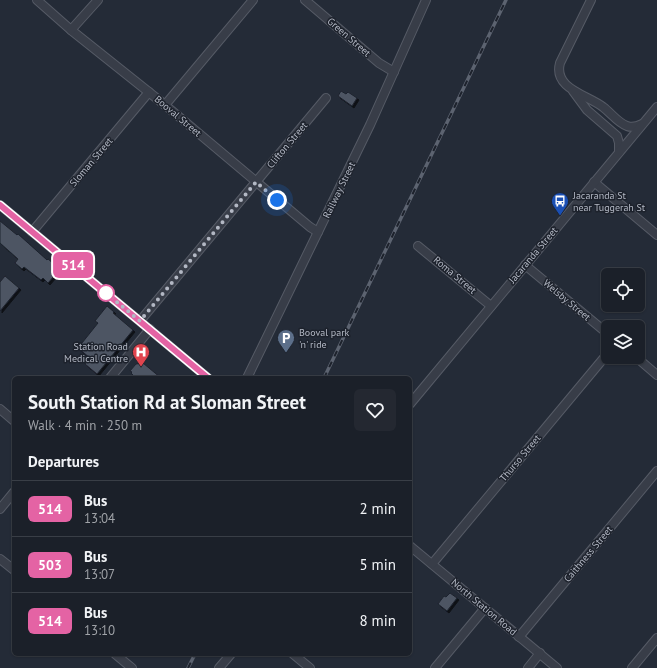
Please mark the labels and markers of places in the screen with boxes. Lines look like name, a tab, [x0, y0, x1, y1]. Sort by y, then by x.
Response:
place label: Jacaranda St near Tuggerah St	[572, 189, 646, 214]
bus stop icon: Jacaranda St near Tuggerah St	[550, 191, 570, 216]
unlabelled marker	[97, 284, 115, 302]
place label: Booval park 'n' ride	[299, 326, 350, 351]
parking icon: Booval park 'n' ride	[276, 328, 296, 353]
place label: Station Road Medical Centre	[64, 340, 128, 365]
hospital icon: Station Road Medical Centre	[131, 342, 151, 367]

